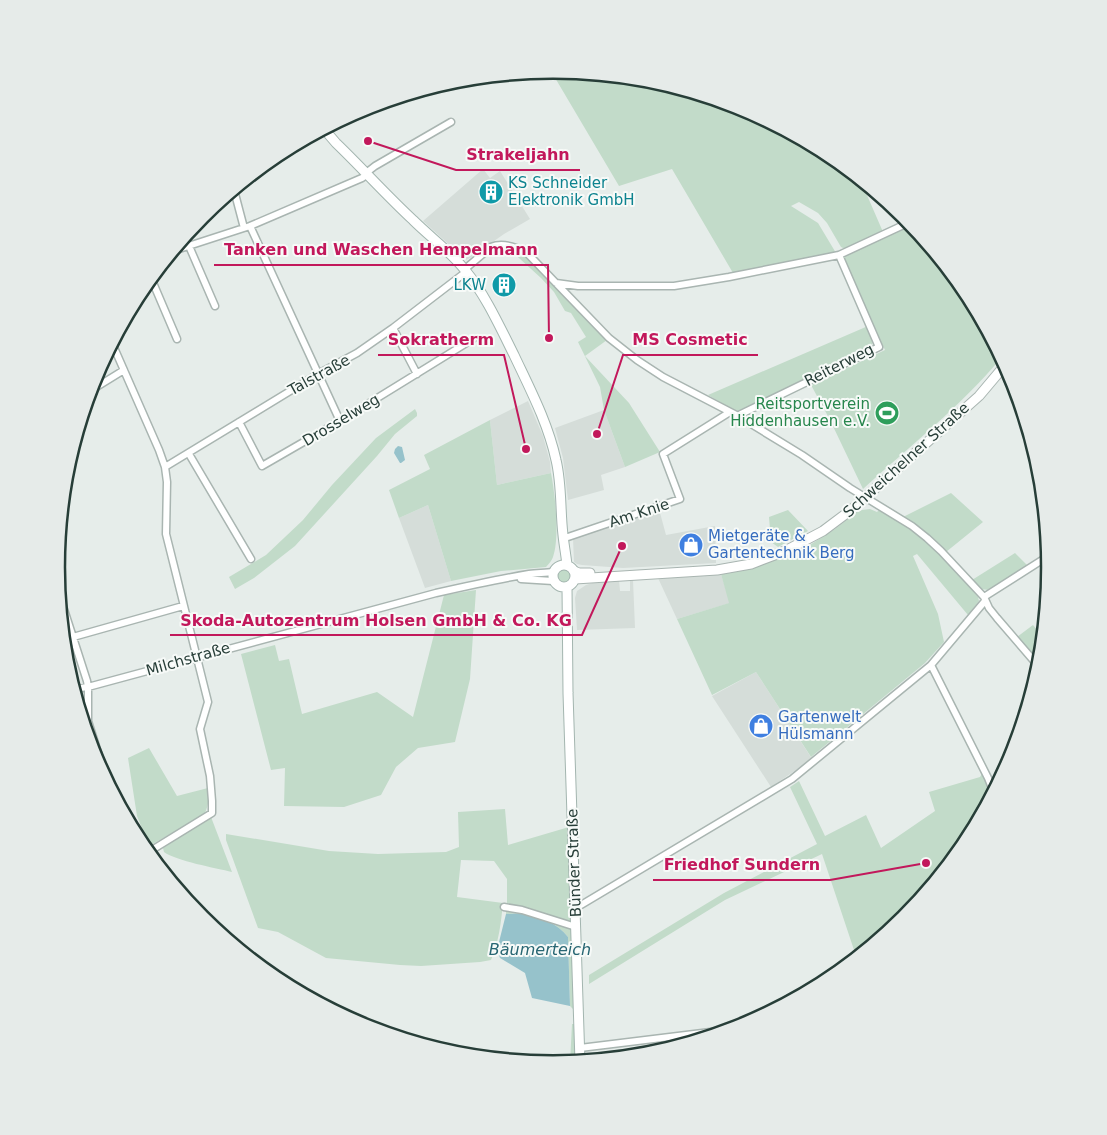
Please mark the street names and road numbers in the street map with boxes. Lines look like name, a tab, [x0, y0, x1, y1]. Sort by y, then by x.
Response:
street label: Reiterweg	[801, 340, 877, 390]
street label: Talstraße	[284, 351, 353, 400]
street label: Drosselweg	[299, 390, 383, 450]
street label: Schweichelner Straße	[839, 399, 973, 521]
street label: Am Knie	[607, 495, 671, 531]
street label: Milchstraße	[144, 638, 232, 680]
street label: Bünder Straße	[563, 809, 585, 917]

